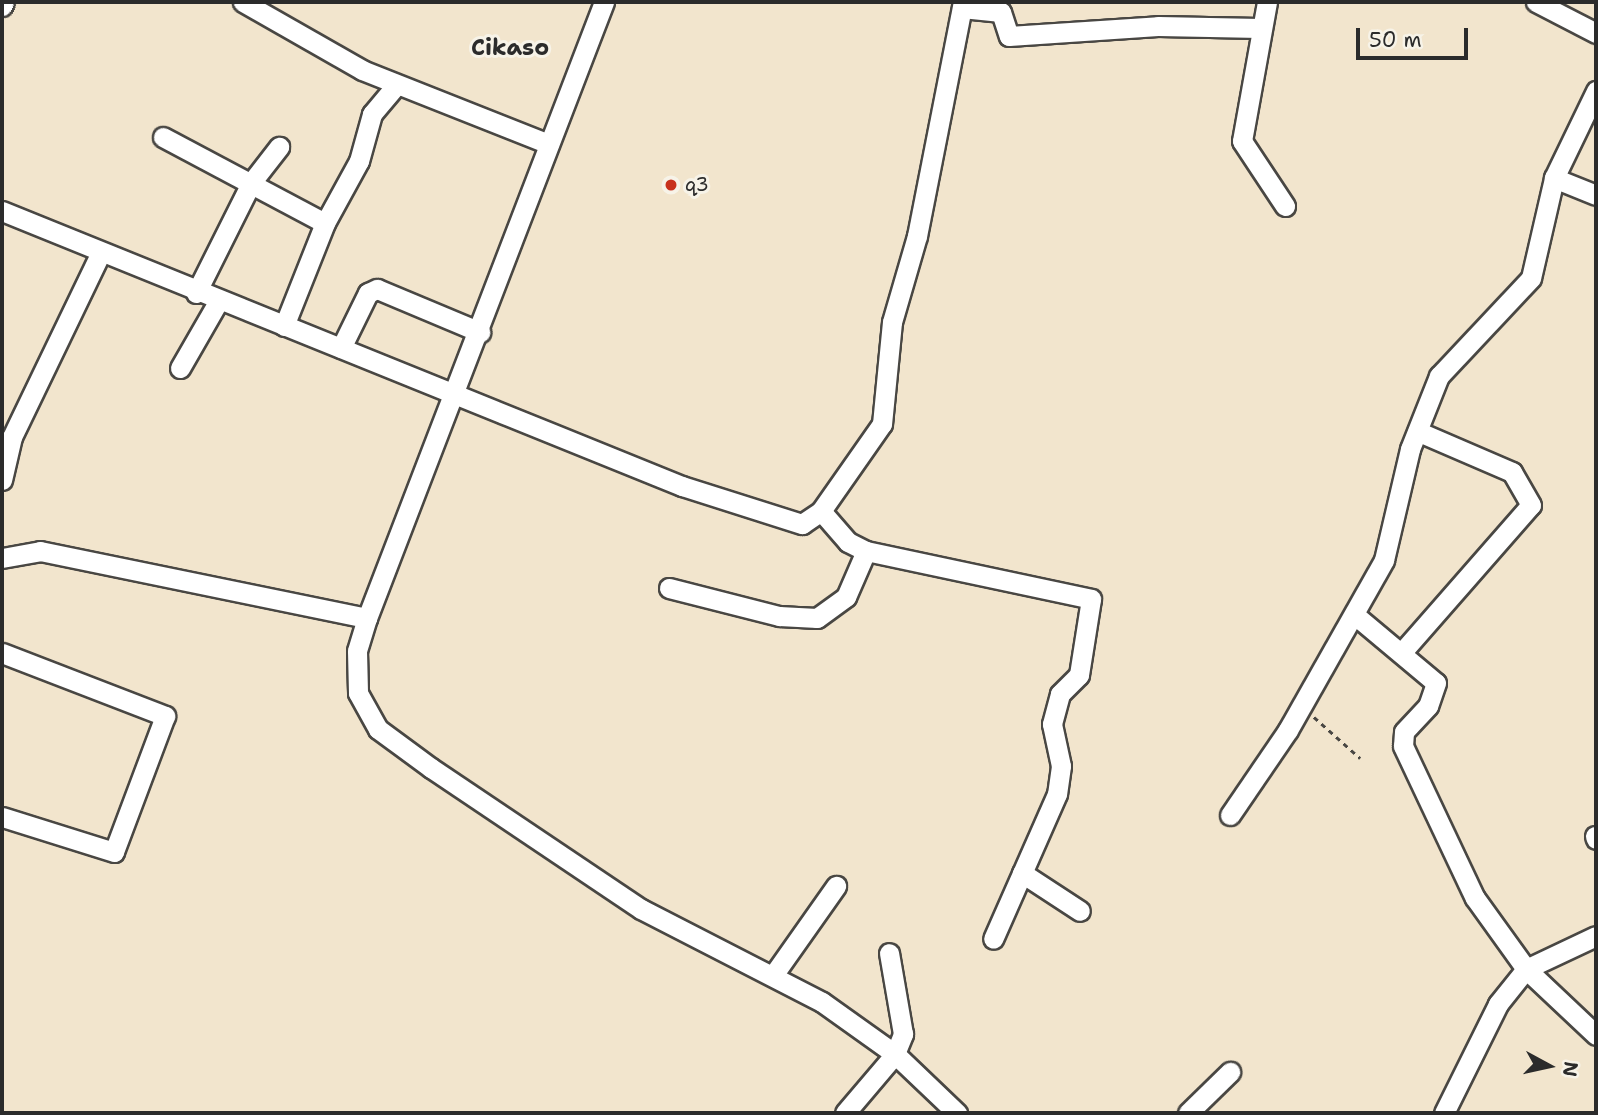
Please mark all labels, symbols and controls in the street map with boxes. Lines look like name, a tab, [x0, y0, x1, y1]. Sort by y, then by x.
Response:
scale bar	[1360, 14, 1472, 58]
text: 50 m	[1369, 26, 1422, 54]
district label: Cikaso	[471, 33, 549, 61]
place label: q3	[685, 174, 709, 196]
marker: q3	[663, 177, 679, 193]
north arrow	[1514, 1031, 1584, 1101]
text: N	[1557, 1060, 1584, 1078]

